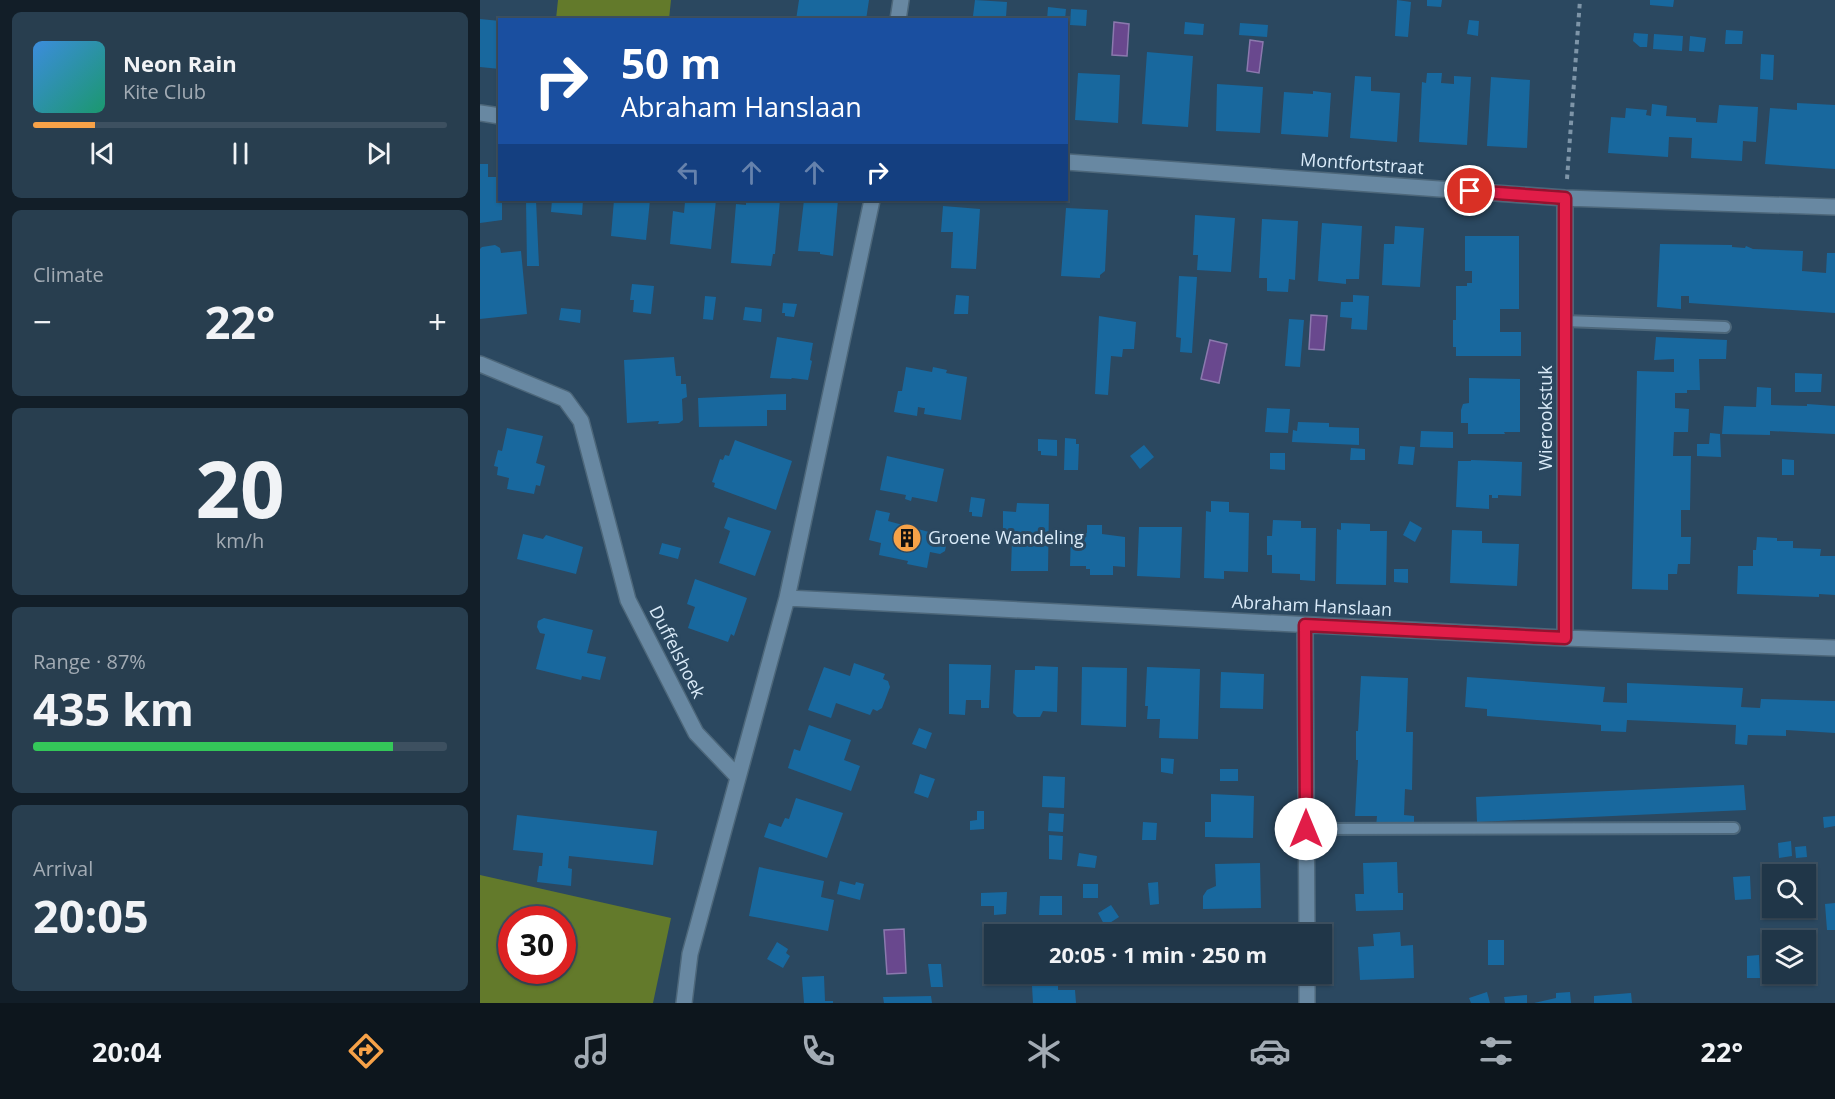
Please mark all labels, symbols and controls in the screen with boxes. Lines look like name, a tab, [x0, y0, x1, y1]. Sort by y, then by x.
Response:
text: 50 m	[621, 34, 721, 91]
icon: right	[522, 42, 600, 120]
text: Neon Rain	[123, 48, 237, 78]
text: Kite Club	[123, 78, 206, 105]
text: Abraham Hanslaan	[621, 88, 862, 125]
icon: previous	[86, 137, 119, 170]
icon: pause	[224, 137, 257, 170]
icon: next	[362, 137, 395, 170]
street label: Montfortstraat	[1299, 147, 1425, 179]
icon: left	[672, 156, 705, 189]
icon: ahead	[735, 156, 768, 189]
icon: ahead	[798, 156, 831, 189]
icon: right	[861, 156, 894, 189]
pin	[1444, 165, 1495, 216]
icon: arrive	[1453, 174, 1486, 207]
text: Climate	[33, 261, 104, 288]
text: 22°	[205, 291, 275, 352]
text: −	[33, 299, 52, 344]
text: +	[428, 299, 447, 344]
street label: Wierookstuk	[1533, 365, 1557, 471]
text: 20	[195, 435, 285, 541]
building icon: Groene Wandeling	[891, 522, 923, 554]
place label: Groene Wandeling	[928, 525, 1084, 549]
text: km/h	[216, 527, 264, 554]
street label: Abraham Hanslaan	[1231, 589, 1393, 621]
street label: Duffelshoek	[644, 601, 712, 702]
text: Range · 87%	[33, 648, 146, 675]
text: 435 km	[33, 678, 194, 739]
position arrow	[1274, 797, 1338, 861]
text: Arrival	[33, 855, 93, 882]
map controls	[1762, 864, 1816, 984]
button: search	[1762, 864, 1816, 918]
text: 20:05	[33, 885, 149, 946]
speed limit sign: 30	[498, 906, 576, 984]
button: layers	[1762, 930, 1816, 984]
text: 20:05 · 1 min · 250 m	[1049, 939, 1267, 969]
icon: directions	[345, 1030, 387, 1072]
icon: music	[571, 1030, 613, 1072]
icon: phone	[797, 1030, 839, 1072]
icon: climate	[1023, 1030, 1065, 1072]
icon: car	[1249, 1030, 1291, 1072]
icon: filters	[1475, 1030, 1517, 1072]
text: 20:04	[92, 1033, 161, 1070]
text: 22°	[1701, 1033, 1743, 1070]

